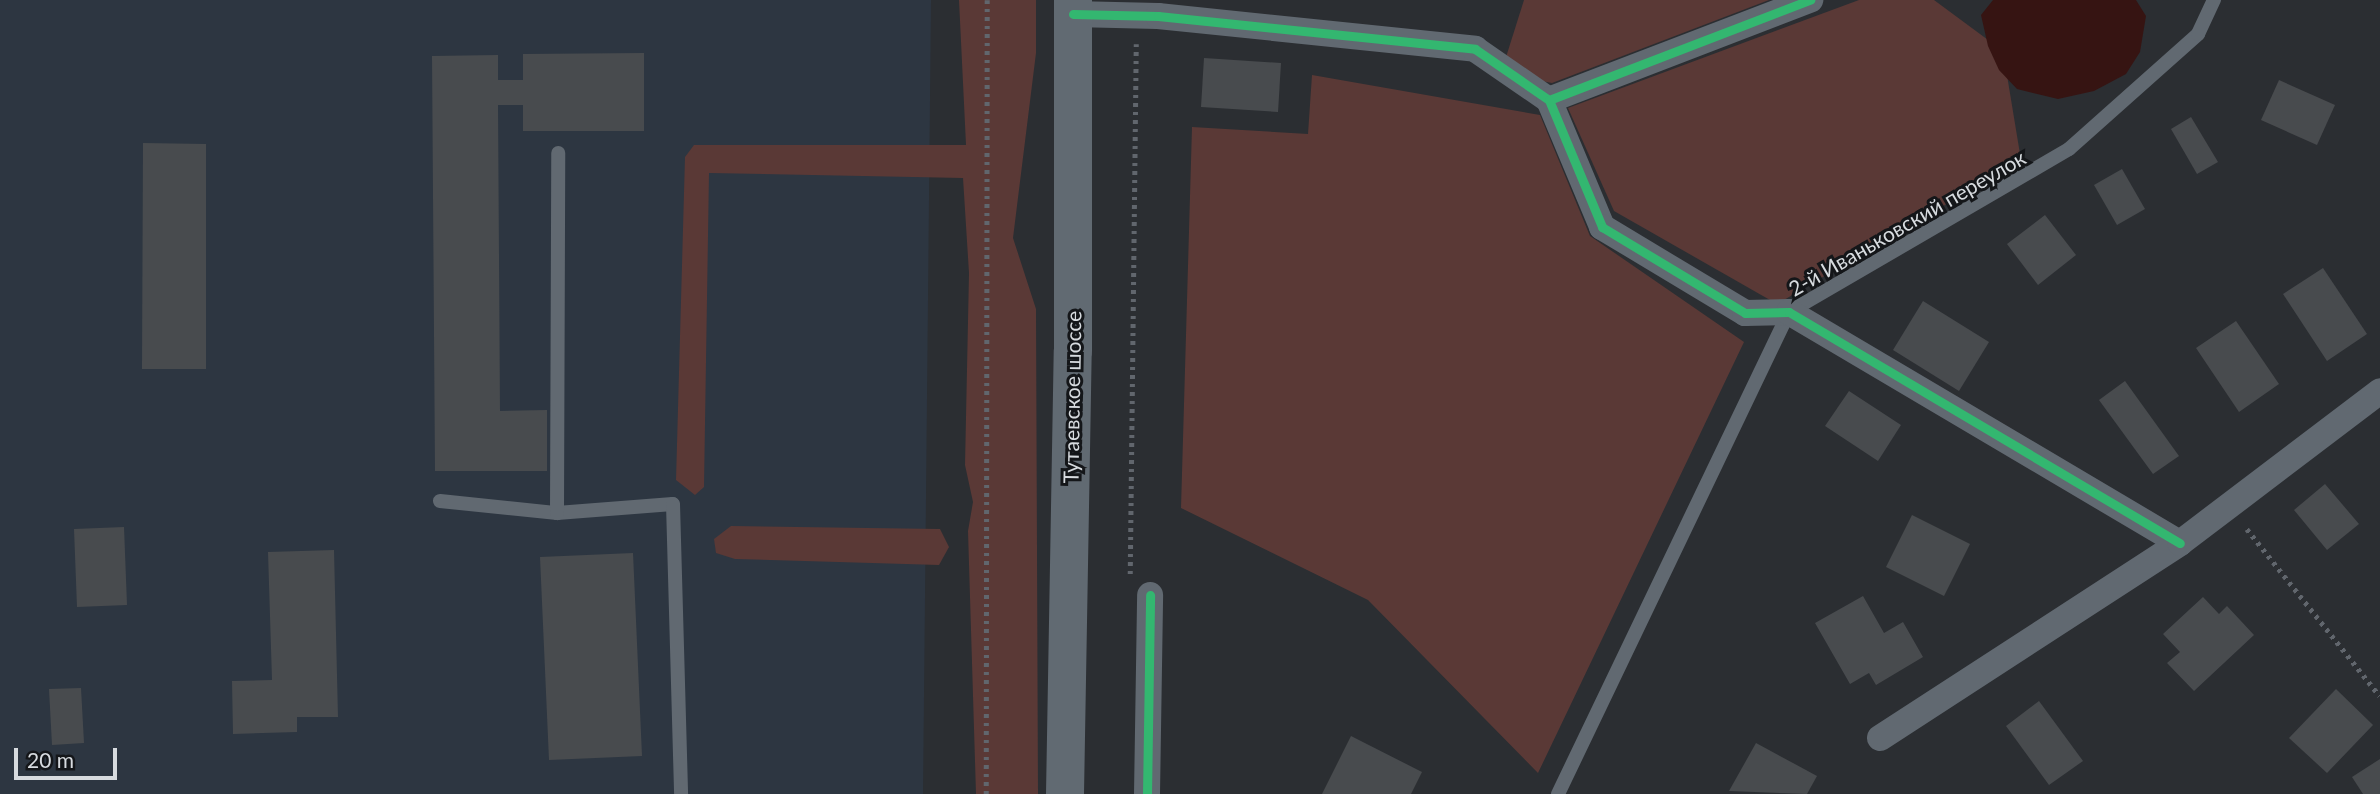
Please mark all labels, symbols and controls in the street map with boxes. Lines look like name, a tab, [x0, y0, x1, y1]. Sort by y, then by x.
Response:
street label: 2-й Иваньковский переулок	[1784, 145, 2030, 301]
street label: Тутаевское шоссе	[1058, 310, 1086, 484]
scale bar	[18, 734, 121, 778]
text: 20 m	[27, 747, 74, 772]

